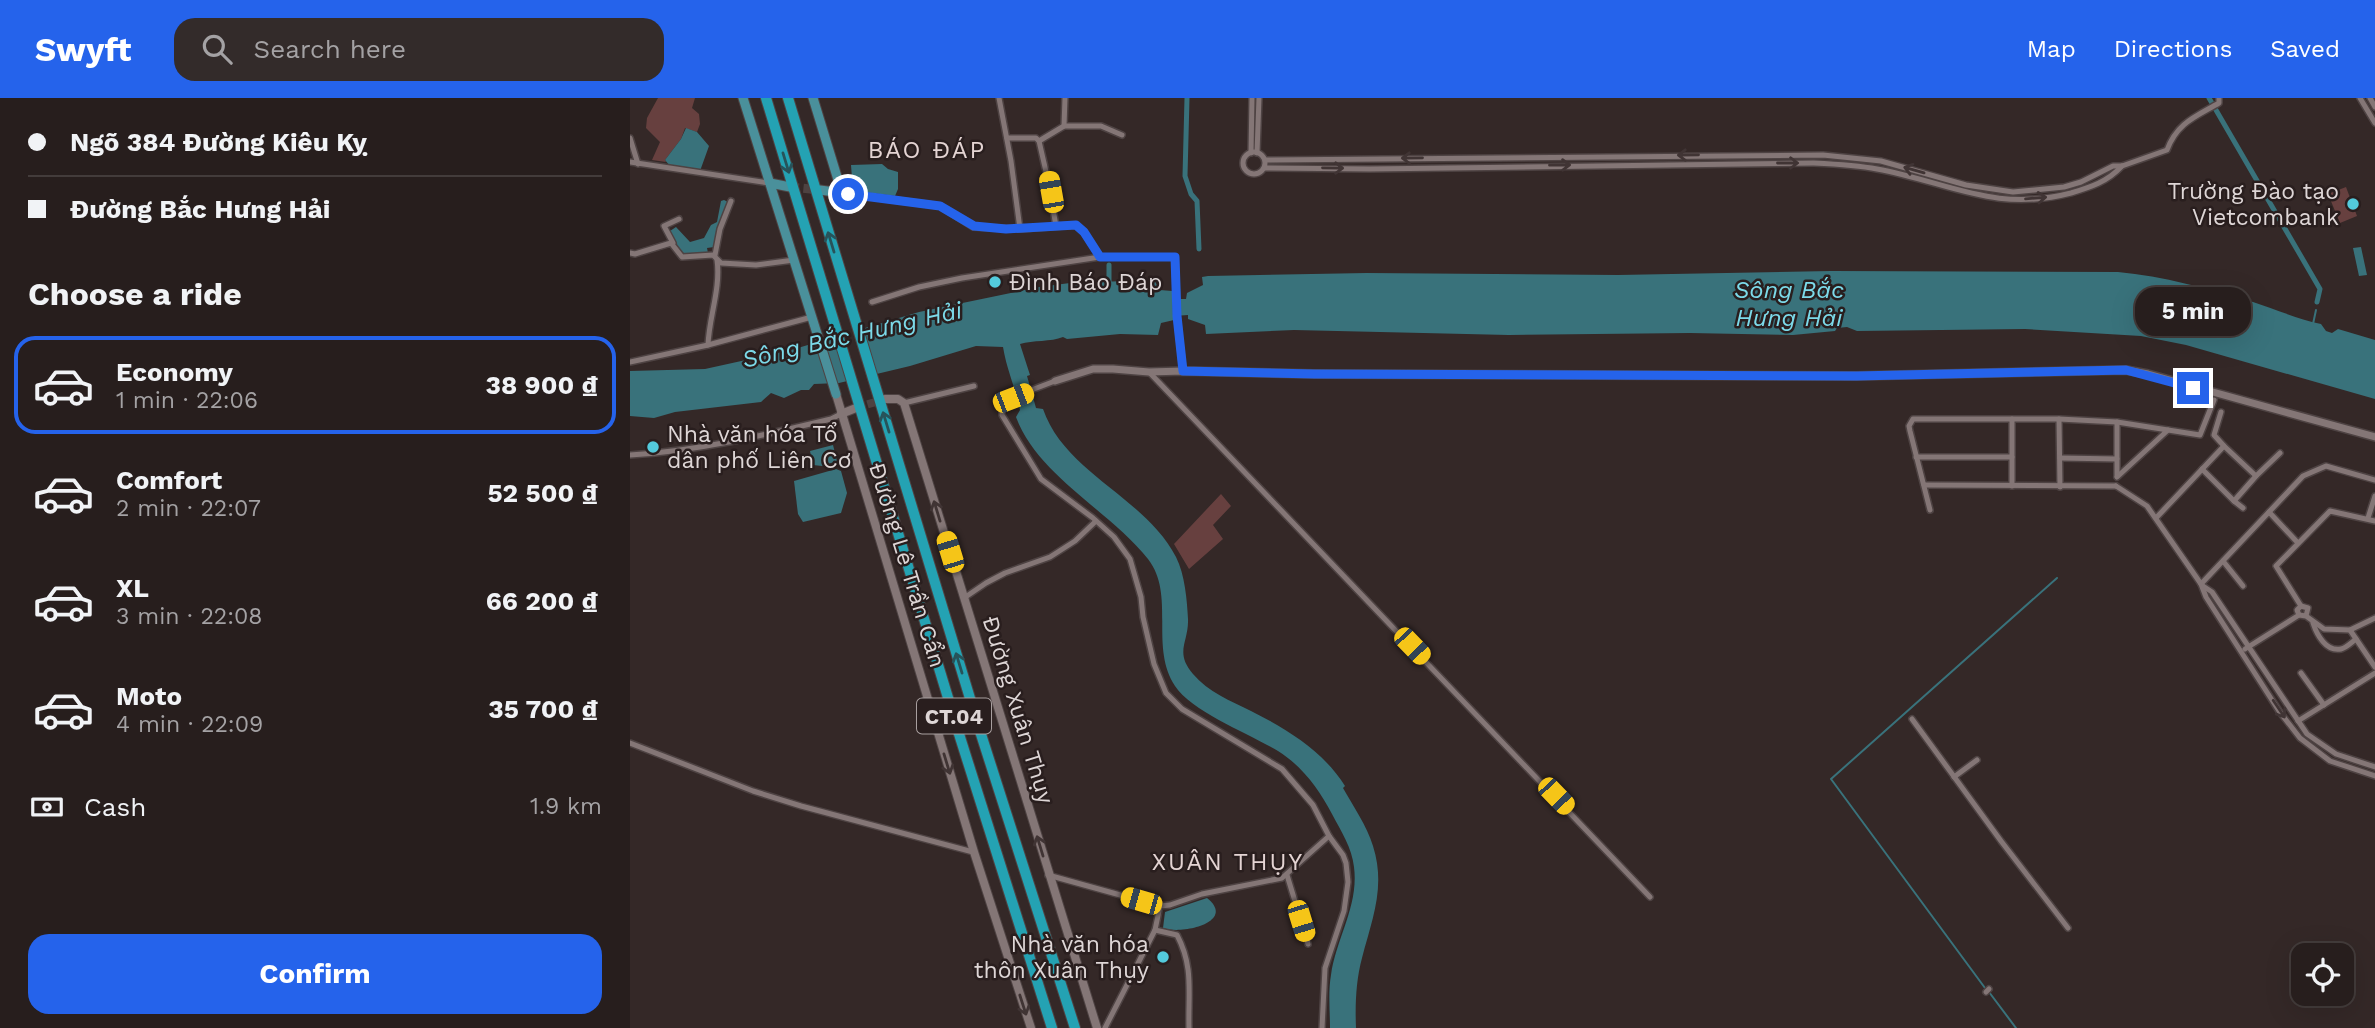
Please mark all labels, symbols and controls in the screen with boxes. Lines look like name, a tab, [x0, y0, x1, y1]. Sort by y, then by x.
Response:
search box	[174, 18, 664, 81]
text: Swyft	[35, 30, 132, 69]
icon: search	[198, 30, 236, 68]
text: Search here	[254, 34, 406, 64]
text: Map	[2027, 35, 2076, 63]
text: Directions	[2114, 35, 2232, 63]
text: Saved	[2270, 35, 2340, 63]
text: Ngõ 384 Đường Kiêu Kỵ	[70, 127, 367, 157]
district label: BÁO ĐÁP	[868, 136, 986, 164]
one-way arrow	[1677, 149, 1700, 162]
one-way arrow	[1400, 151, 1423, 165]
one-way arrow	[780, 152, 793, 174]
one-way arrow	[1776, 156, 1799, 170]
one-way arrow	[1549, 158, 1572, 172]
one-way arrow	[1321, 162, 1344, 175]
one-way arrow	[1903, 163, 1925, 176]
car	[1038, 169, 1065, 215]
route start	[832, 178, 864, 210]
place label: Trường Đào tạo Vietcombank	[2167, 178, 2339, 231]
one-way arrow	[2024, 191, 2047, 204]
text: Đường Bắc Hưng Hải	[70, 194, 330, 224]
marker: Trường Đào tạo Vietcombank	[2345, 196, 2361, 212]
one-way arrow	[824, 231, 837, 253]
place label: Đình Báo Đáp	[1009, 269, 1162, 296]
marker: Đình Báo Đáp	[987, 274, 1003, 290]
text: Choose a ride	[28, 275, 242, 313]
water label: Sông Bắc Hưng Hải	[1734, 276, 1844, 332]
callout: 5 min	[2135, 286, 2251, 336]
water label: Sông Bắc Hưng Hải	[739, 296, 965, 374]
text: 5 min	[2162, 298, 2224, 325]
icon: car	[32, 354, 95, 417]
text: Economy	[116, 357, 233, 387]
text: 38 900 ₫	[485, 370, 598, 400]
route end	[2177, 372, 2209, 404]
car	[990, 381, 1037, 415]
text: 1 min · 22:06	[116, 387, 258, 414]
one-way arrow	[879, 411, 891, 433]
place label: Nhà văn hóa Tổ dân phố Liên Cơ	[667, 421, 852, 474]
marker: Nhà văn hóa Tổ dân phố Liên Cơ	[645, 439, 661, 455]
street label: Đường Lê Trần Cẩn	[863, 459, 951, 671]
icon: car	[32, 462, 95, 525]
text: Comfort	[116, 465, 222, 495]
text: 52 500 ₫	[487, 478, 598, 508]
text: 2 min · 22:07	[116, 495, 261, 522]
one-way arrow	[930, 501, 943, 523]
car	[934, 529, 967, 575]
icon: car	[32, 570, 95, 633]
text: XL	[116, 573, 149, 603]
text: 66 200 ₫	[486, 586, 598, 616]
text: 3 min · 22:08	[116, 603, 263, 630]
street label: Đường Xuân Thụy	[977, 613, 1059, 807]
car	[1390, 624, 1435, 668]
one-way arrow	[952, 652, 965, 674]
icon: car	[32, 678, 95, 741]
text: Moto	[116, 681, 182, 711]
text: 35 700 ₫	[488, 694, 598, 724]
road number: CT.04	[917, 698, 991, 734]
one-way arrow	[2271, 699, 2286, 718]
text: 4 min · 22:09	[116, 711, 263, 738]
one-way arrow	[942, 753, 955, 775]
car	[1534, 774, 1579, 818]
icon: cash	[28, 788, 66, 826]
text: Cash	[84, 792, 146, 822]
text: 1.9 km	[530, 793, 602, 820]
one-way arrow	[1032, 835, 1045, 857]
district label: XUÂN THỤY	[1152, 848, 1304, 876]
car	[1118, 885, 1165, 917]
car	[1285, 898, 1318, 944]
place label: Nhà văn hóa thôn Xuân Thụy	[974, 931, 1149, 984]
button: Confirm	[28, 934, 602, 1014]
map controls	[2291, 943, 2354, 1006]
button: locate	[2291, 943, 2354, 1006]
marker: Nhà văn hóa thôn Xuân Thụy	[1155, 949, 1171, 965]
one-way arrow	[1018, 993, 1030, 1015]

